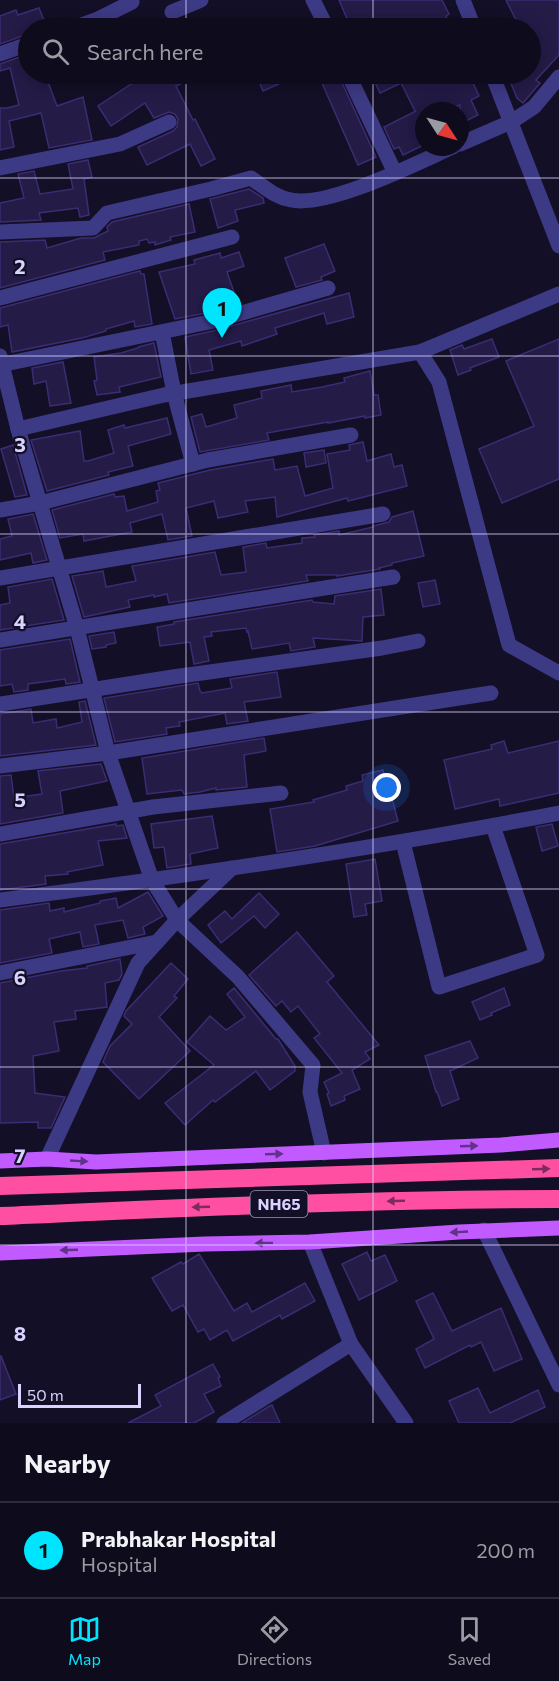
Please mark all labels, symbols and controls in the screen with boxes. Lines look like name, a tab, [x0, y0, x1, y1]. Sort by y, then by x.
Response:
search box	[18, 18, 541, 84]
icon: search	[39, 35, 72, 68]
text: Search here	[87, 38, 203, 65]
north arrow	[415, 102, 469, 156]
text: 2	[14, 254, 26, 278]
pin: 1	[202, 288, 242, 338]
text: 3	[14, 432, 26, 456]
text: 4	[14, 609, 26, 633]
your location	[372, 773, 401, 802]
text: 5	[14, 787, 26, 811]
text: 6	[14, 965, 26, 989]
one-way arrow	[460, 1142, 479, 1151]
text: 7	[15, 1143, 26, 1167]
one-way arrow	[265, 1150, 284, 1159]
one-way arrow	[70, 1156, 89, 1165]
one-way arrow	[532, 1164, 551, 1173]
road number: NH65	[250, 1191, 308, 1217]
one-way arrow	[386, 1196, 405, 1206]
one-way arrow	[191, 1203, 210, 1212]
one-way arrow	[449, 1227, 468, 1236]
one-way arrow	[254, 1238, 273, 1248]
one-way arrow	[60, 1245, 79, 1254]
text: 8	[14, 1321, 26, 1345]
scale bar	[18, 1381, 141, 1408]
text: 50 m	[27, 1385, 64, 1404]
text: Nearby	[24, 1447, 111, 1478]
text: Prabhakar Hospital	[81, 1525, 276, 1552]
text: 1	[39, 1538, 48, 1562]
text: 200 m	[477, 1538, 535, 1562]
text: Hospital	[81, 1552, 158, 1576]
tab: Map	[68, 1613, 101, 1668]
tab: Directions	[237, 1613, 312, 1668]
tab: Saved	[448, 1613, 491, 1668]

